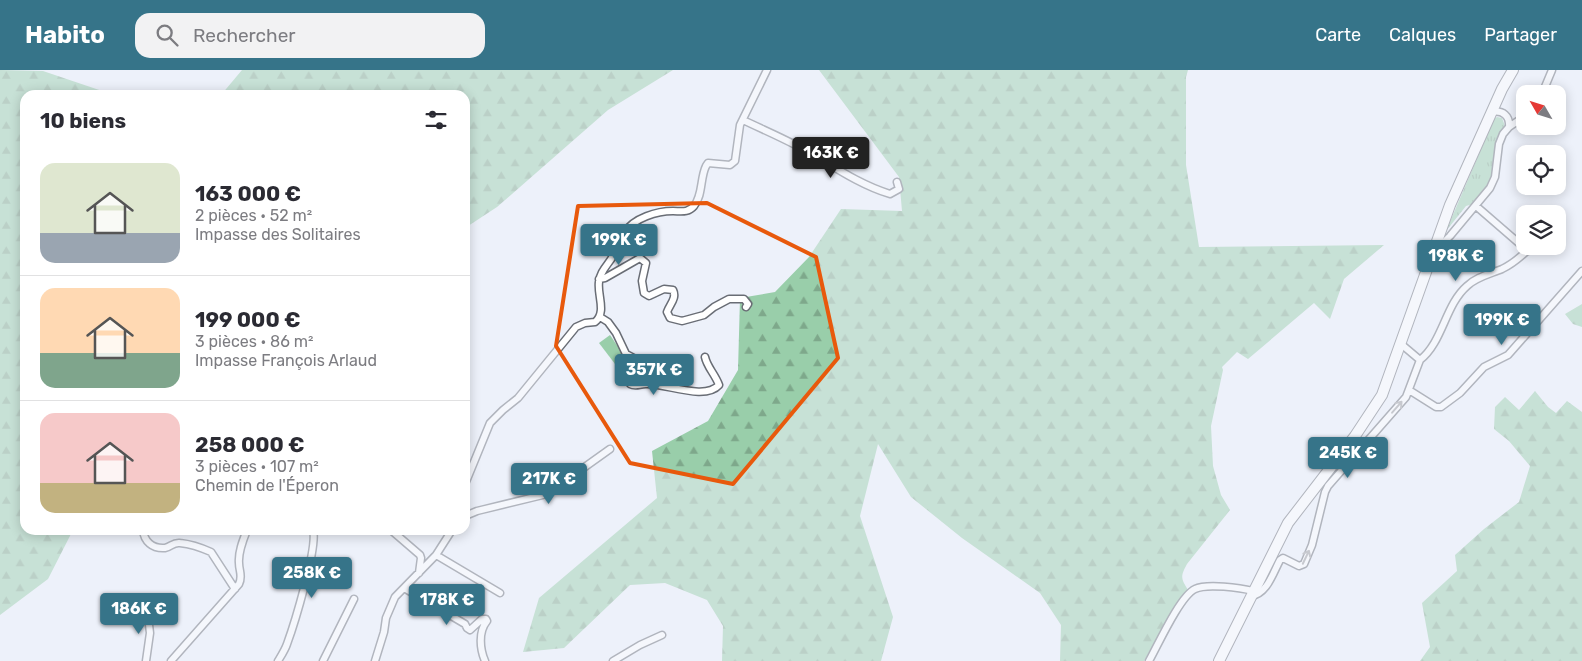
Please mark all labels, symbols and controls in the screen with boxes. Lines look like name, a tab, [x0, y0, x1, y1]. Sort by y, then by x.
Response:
search box	[135, 13, 485, 58]
text: Habito	[25, 21, 105, 49]
icon: search	[153, 21, 181, 49]
text: Rechercher	[193, 24, 296, 47]
text: Carte	[1315, 24, 1361, 46]
text: Calques	[1389, 24, 1456, 46]
text: Partager	[1484, 24, 1557, 46]
north arrow	[1516, 85, 1566, 135]
map controls	[1516, 85, 1566, 255]
icon: filters	[422, 106, 450, 134]
text: 10 biens	[40, 108, 126, 133]
pin: 163K €	[790, 136, 872, 179]
text: 163K €	[803, 143, 859, 162]
button: locate	[1516, 145, 1566, 195]
text: 163 000 €	[195, 181, 301, 206]
icon: home	[80, 183, 140, 243]
button: layers	[1516, 205, 1566, 255]
text: 2 pièces · 52 m²	[195, 206, 312, 225]
pin: 199K €	[578, 224, 660, 266]
text: Impasse des Solitaires	[195, 225, 361, 244]
text: 199K €	[592, 230, 646, 249]
pin: 198K €	[1415, 240, 1497, 282]
text: 198K €	[1428, 246, 1484, 265]
pin: 199K €	[1461, 304, 1543, 346]
text: 199 000 €	[195, 307, 301, 332]
icon: home	[80, 308, 140, 368]
text: 199K €	[1475, 310, 1529, 329]
text: 3 pièces · 86 m²	[195, 332, 313, 351]
text: Impasse François Arlaud	[195, 351, 377, 370]
pin: 357K €	[613, 354, 695, 396]
text: 357K €	[626, 360, 682, 379]
one-way arrow	[1391, 401, 1402, 414]
text: 258 000 €	[195, 432, 305, 457]
icon: home	[80, 433, 140, 493]
pin: 245K €	[1307, 436, 1389, 479]
text: 245K €	[1319, 443, 1377, 462]
text: 3 pièces · 107 m²	[195, 457, 319, 476]
pin: 217K €	[508, 462, 590, 505]
text: 217K €	[522, 469, 576, 488]
text: Chemin de l'Éperon	[195, 476, 339, 495]
one-way arrow	[1302, 550, 1312, 565]
pin: 258K €	[271, 556, 353, 599]
text: 258K €	[283, 563, 341, 582]
pin: 178K €	[406, 584, 488, 626]
text: 178K €	[420, 590, 474, 609]
pin: 186K €	[98, 592, 180, 635]
text: 186K €	[111, 599, 167, 618]

